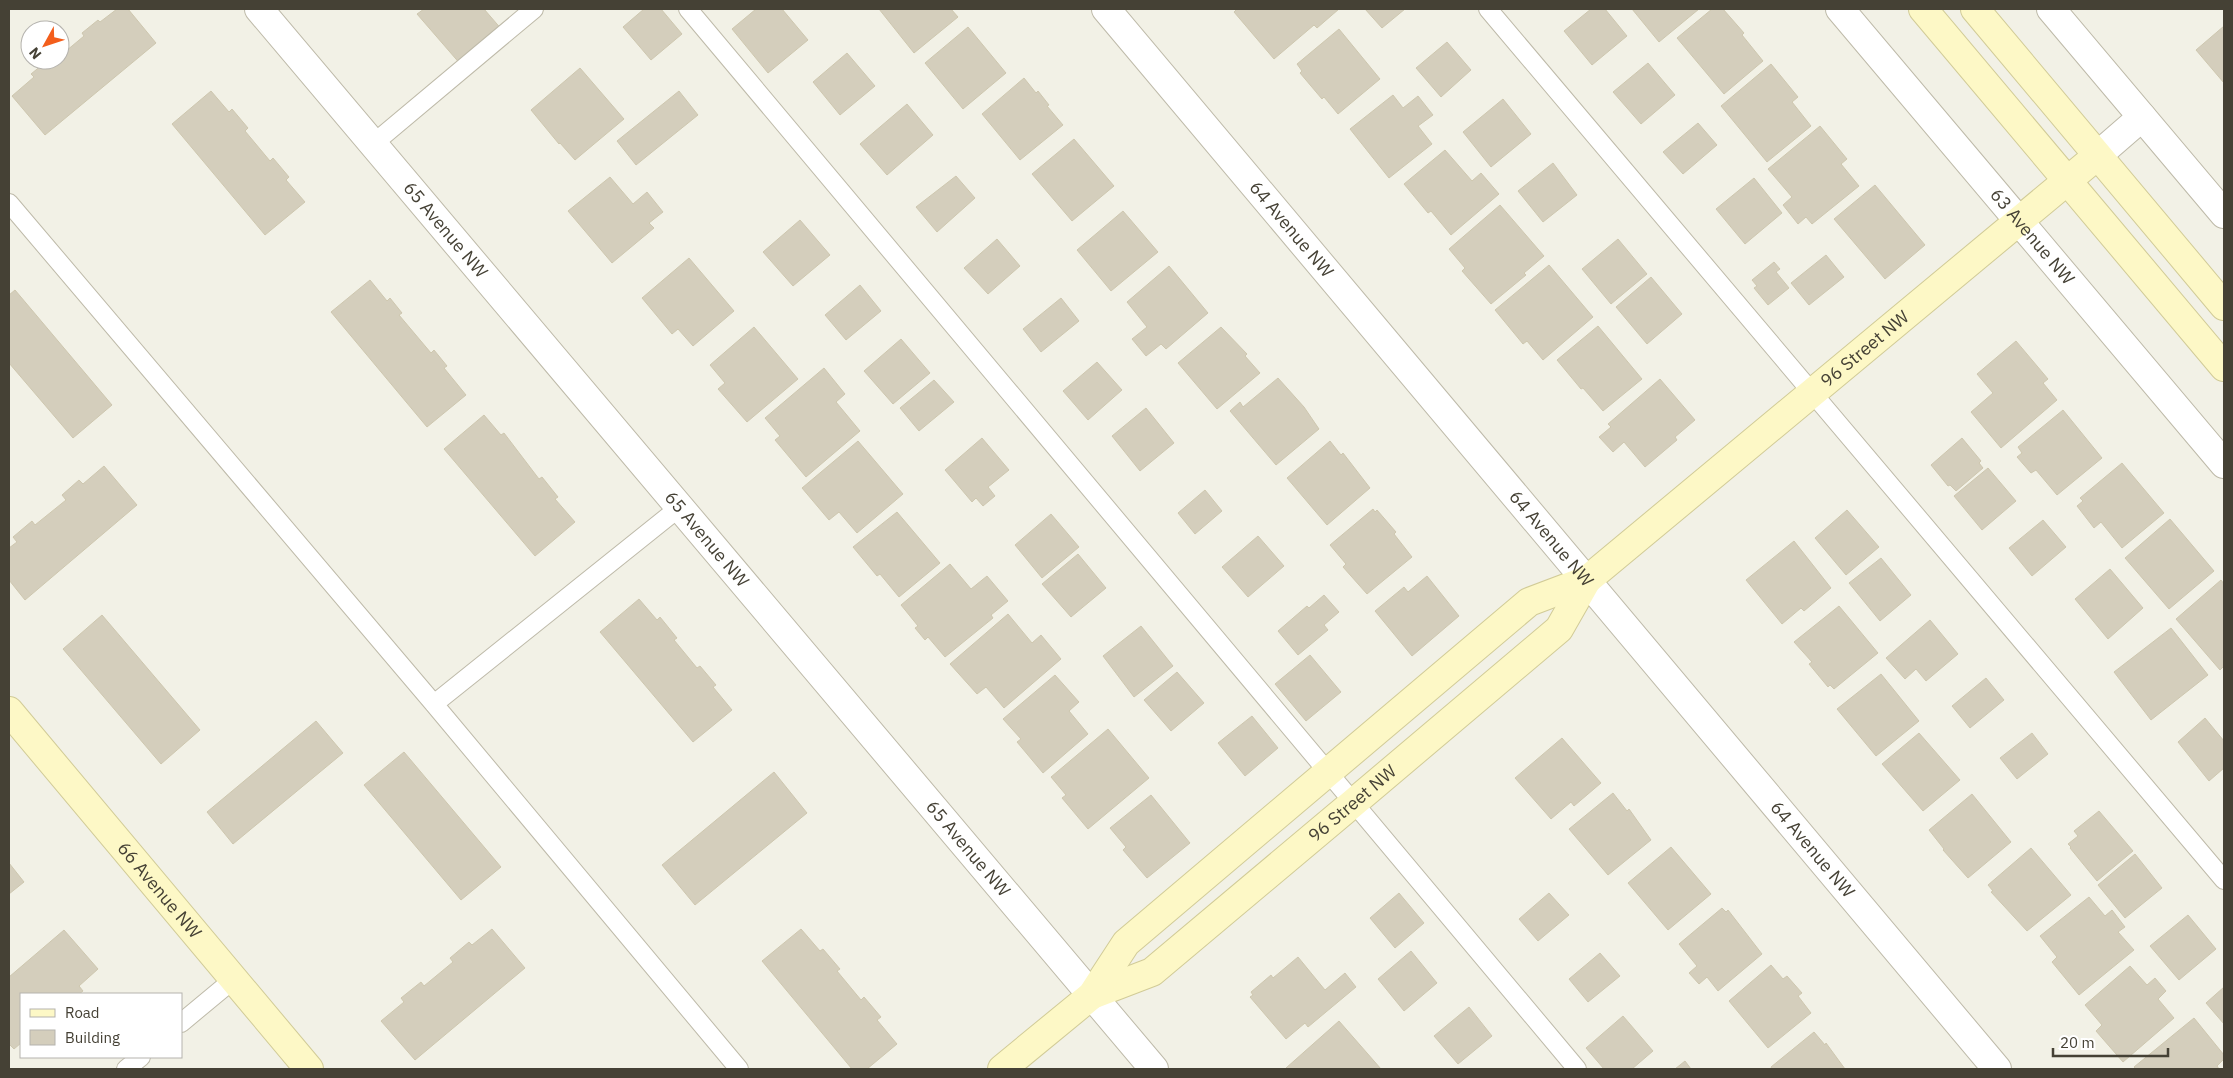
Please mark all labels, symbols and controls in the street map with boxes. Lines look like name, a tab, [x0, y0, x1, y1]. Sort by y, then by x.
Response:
north arrow	[20, 20, 70, 70]
text: N	[25, 44, 45, 63]
street label: 64 Avenue NW	[1245, 176, 1339, 282]
street label: 65 Avenue NW	[399, 177, 493, 282]
street label: 63 Avenue NW	[1985, 184, 2080, 289]
street label: 96 Street NW	[1816, 305, 1914, 392]
street label: 64 Avenue NW	[1505, 485, 1599, 591]
street label: 65 Avenue NW	[660, 486, 754, 592]
street label: 96 Street NW	[1303, 760, 1401, 847]
street label: 65 Avenue NW	[921, 795, 1016, 901]
street label: 64 Avenue NW	[1766, 796, 1860, 902]
street label: 66 Avenue NW	[113, 837, 207, 943]
legend	[20, 993, 182, 1058]
text: Road	[65, 1003, 100, 1022]
scale bar	[2053, 1026, 2168, 1058]
text: Building	[65, 1028, 120, 1047]
text: 20 m	[2060, 1033, 2095, 1052]

